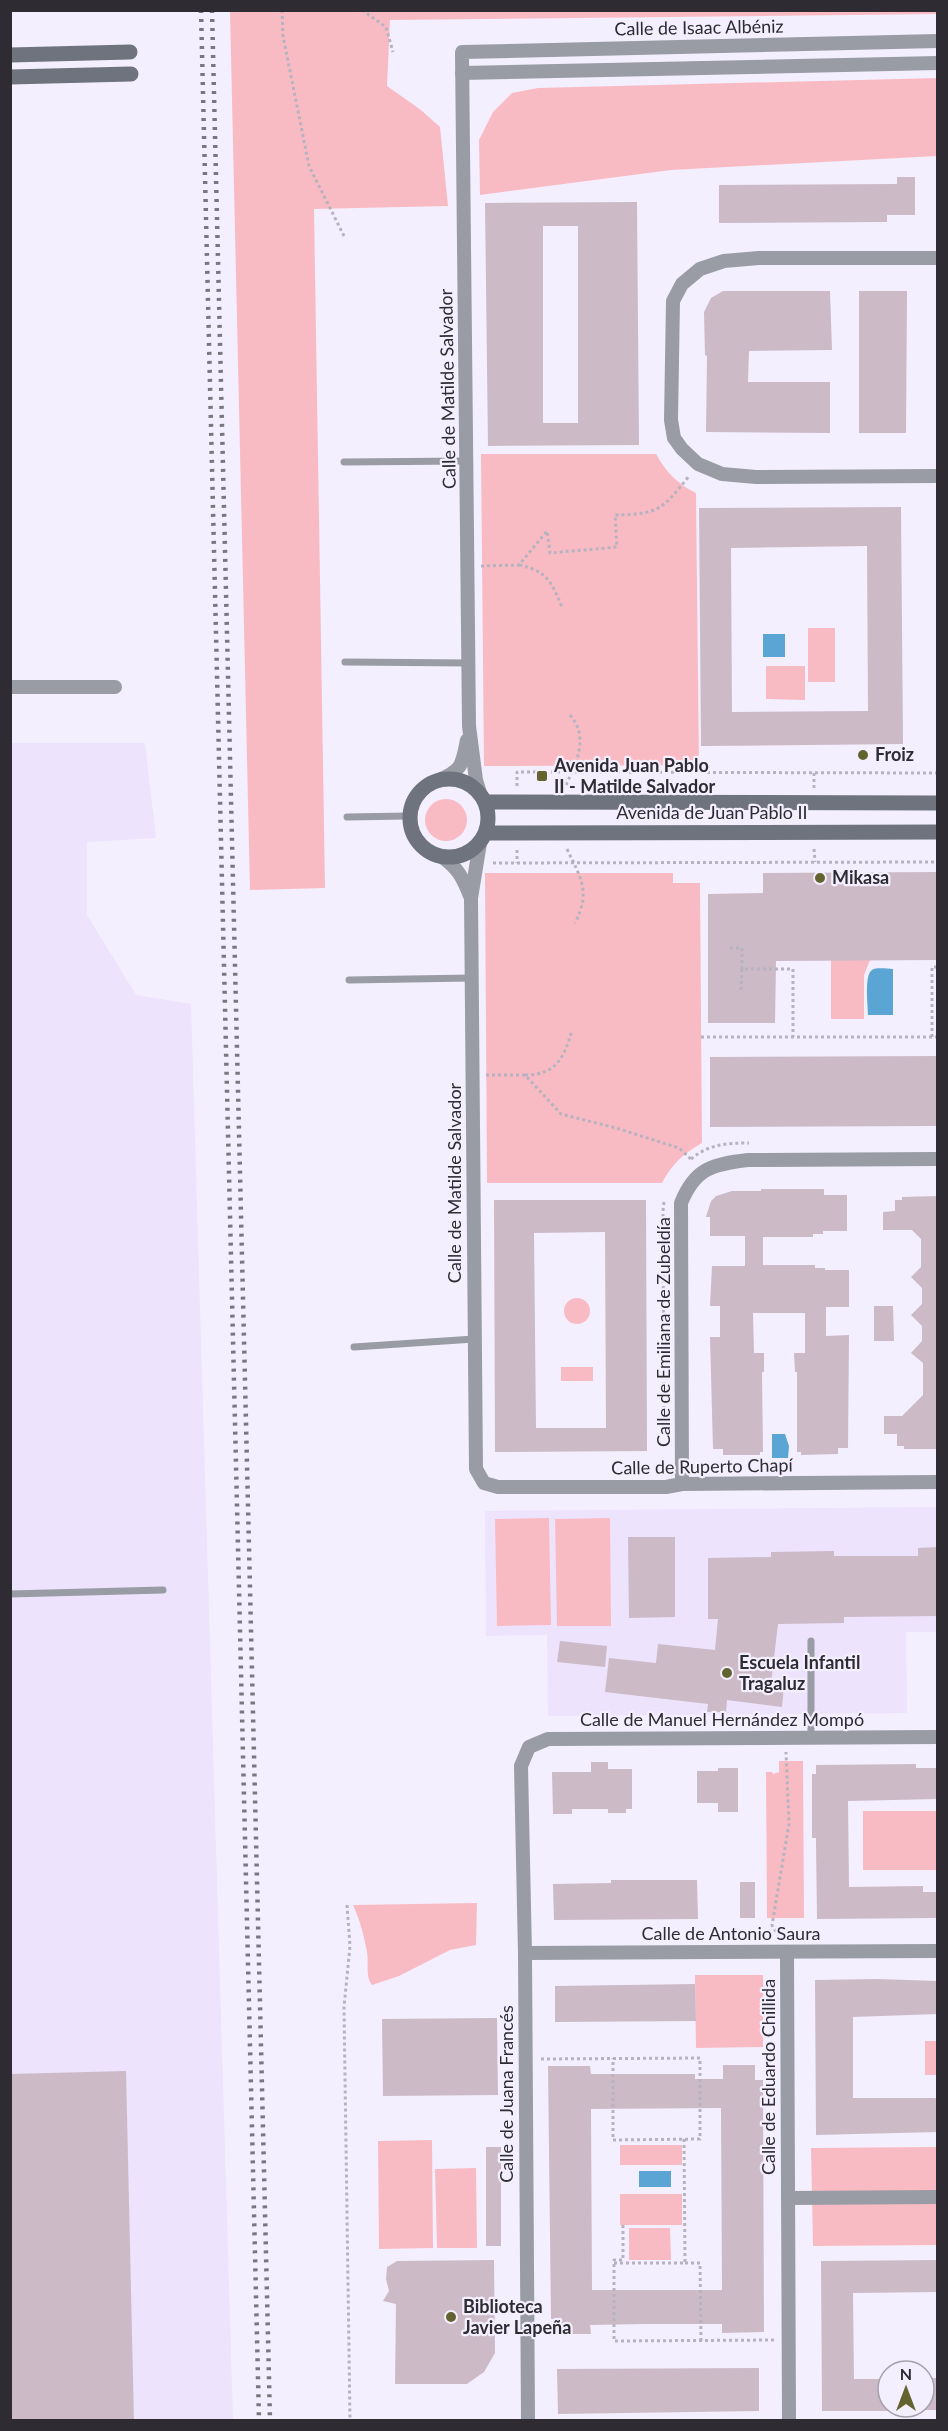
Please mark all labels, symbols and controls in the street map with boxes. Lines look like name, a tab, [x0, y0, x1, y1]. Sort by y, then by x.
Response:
street label: Calle de Isaac Albéniz	[614, 15, 784, 39]
street label: Calle de Matilde Salvador	[434, 288, 460, 489]
place label: Froiz	[875, 743, 914, 765]
marker: Froiz	[856, 748, 870, 762]
place label: Avenida Juan Pablo II - Matilde Salvador	[553, 754, 716, 797]
marker: Avenida Juan Pablo II - Matilde Salvador	[535, 769, 549, 783]
street label: Avenida de Juan Pablo II	[616, 801, 808, 823]
place label: Mikasa	[832, 866, 889, 888]
marker: Mikasa	[813, 871, 827, 885]
street label: Calle de Matilde Salvador	[443, 1082, 465, 1283]
street label: Calle de Emiliana de Zubeldía	[652, 1217, 674, 1447]
street label: Calle de Ruperto Chapí	[611, 1453, 794, 1479]
place label: Escuela Infantil Tragaluz	[739, 1651, 860, 1694]
marker: Escuela Infantil Tragaluz	[720, 1666, 734, 1680]
street label: Calle de Manuel Hernández Mompó	[580, 1708, 864, 1730]
street label: Calle de Antonio Saura	[641, 1922, 821, 1944]
street label: Calle de Eduardo Chillida	[757, 1979, 779, 2175]
street label: Calle de Juana Francés	[495, 2005, 517, 2183]
place label: Biblioteca Javier Lapeña	[463, 2295, 571, 2338]
marker: Biblioteca Javier Lapeña	[444, 2310, 458, 2324]
north arrow	[876, 2359, 936, 2419]
text: N	[900, 2364, 912, 2383]

